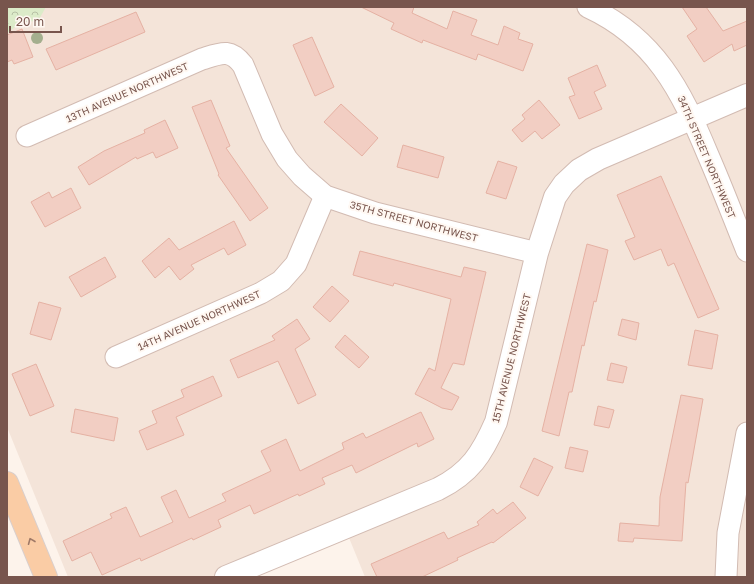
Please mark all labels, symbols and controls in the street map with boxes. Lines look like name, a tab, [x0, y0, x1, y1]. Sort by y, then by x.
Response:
scale bar	[10, 8, 61, 34]
text: 20 m	[16, 14, 44, 29]
street label: 13TH AVENUE NORTHWEST	[64, 60, 190, 124]
street label: 34TH STREET NORTHWEST	[676, 94, 738, 220]
street label: 35TH STREET NORTHWEST	[349, 198, 479, 244]
street label: 14TH AVENUE NORTHWEST	[136, 287, 262, 353]
street label: 15TH AVENUE NORTHWEST	[489, 292, 533, 424]
one-way arrow	[28, 537, 36, 545]

